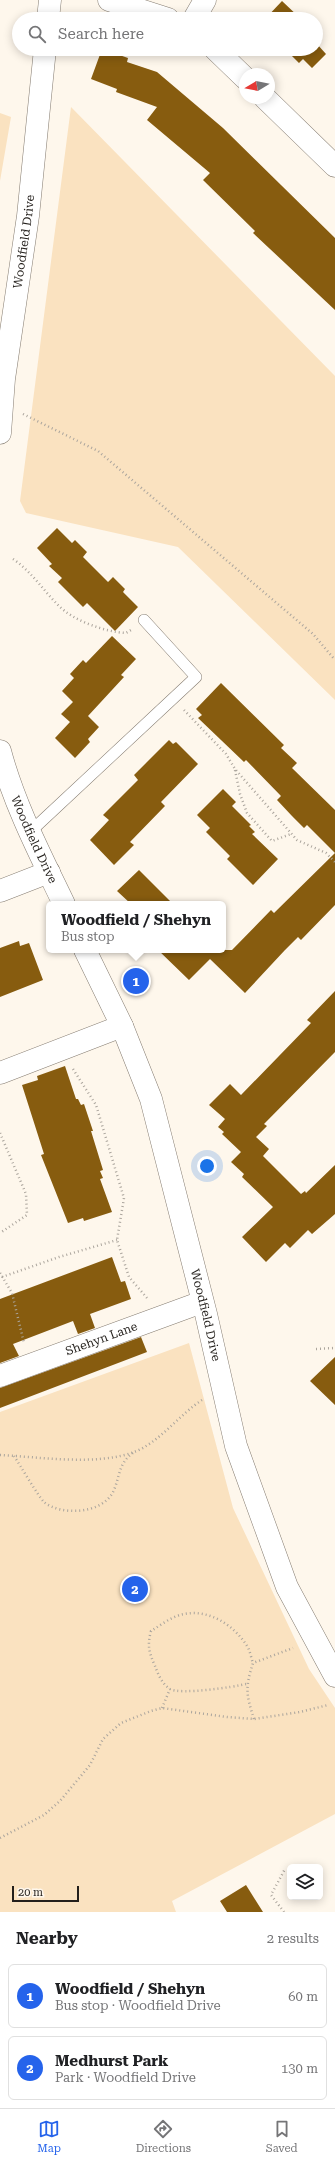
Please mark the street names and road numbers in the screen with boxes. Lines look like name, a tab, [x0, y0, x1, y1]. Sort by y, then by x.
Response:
street label: Woodfield Drive	[10, 194, 37, 289]
street label: Woodfield Drive	[8, 794, 60, 886]
street label: Woodfield Drive	[188, 1267, 224, 1363]
street label: Shehyn Lane	[63, 1319, 140, 1358]

